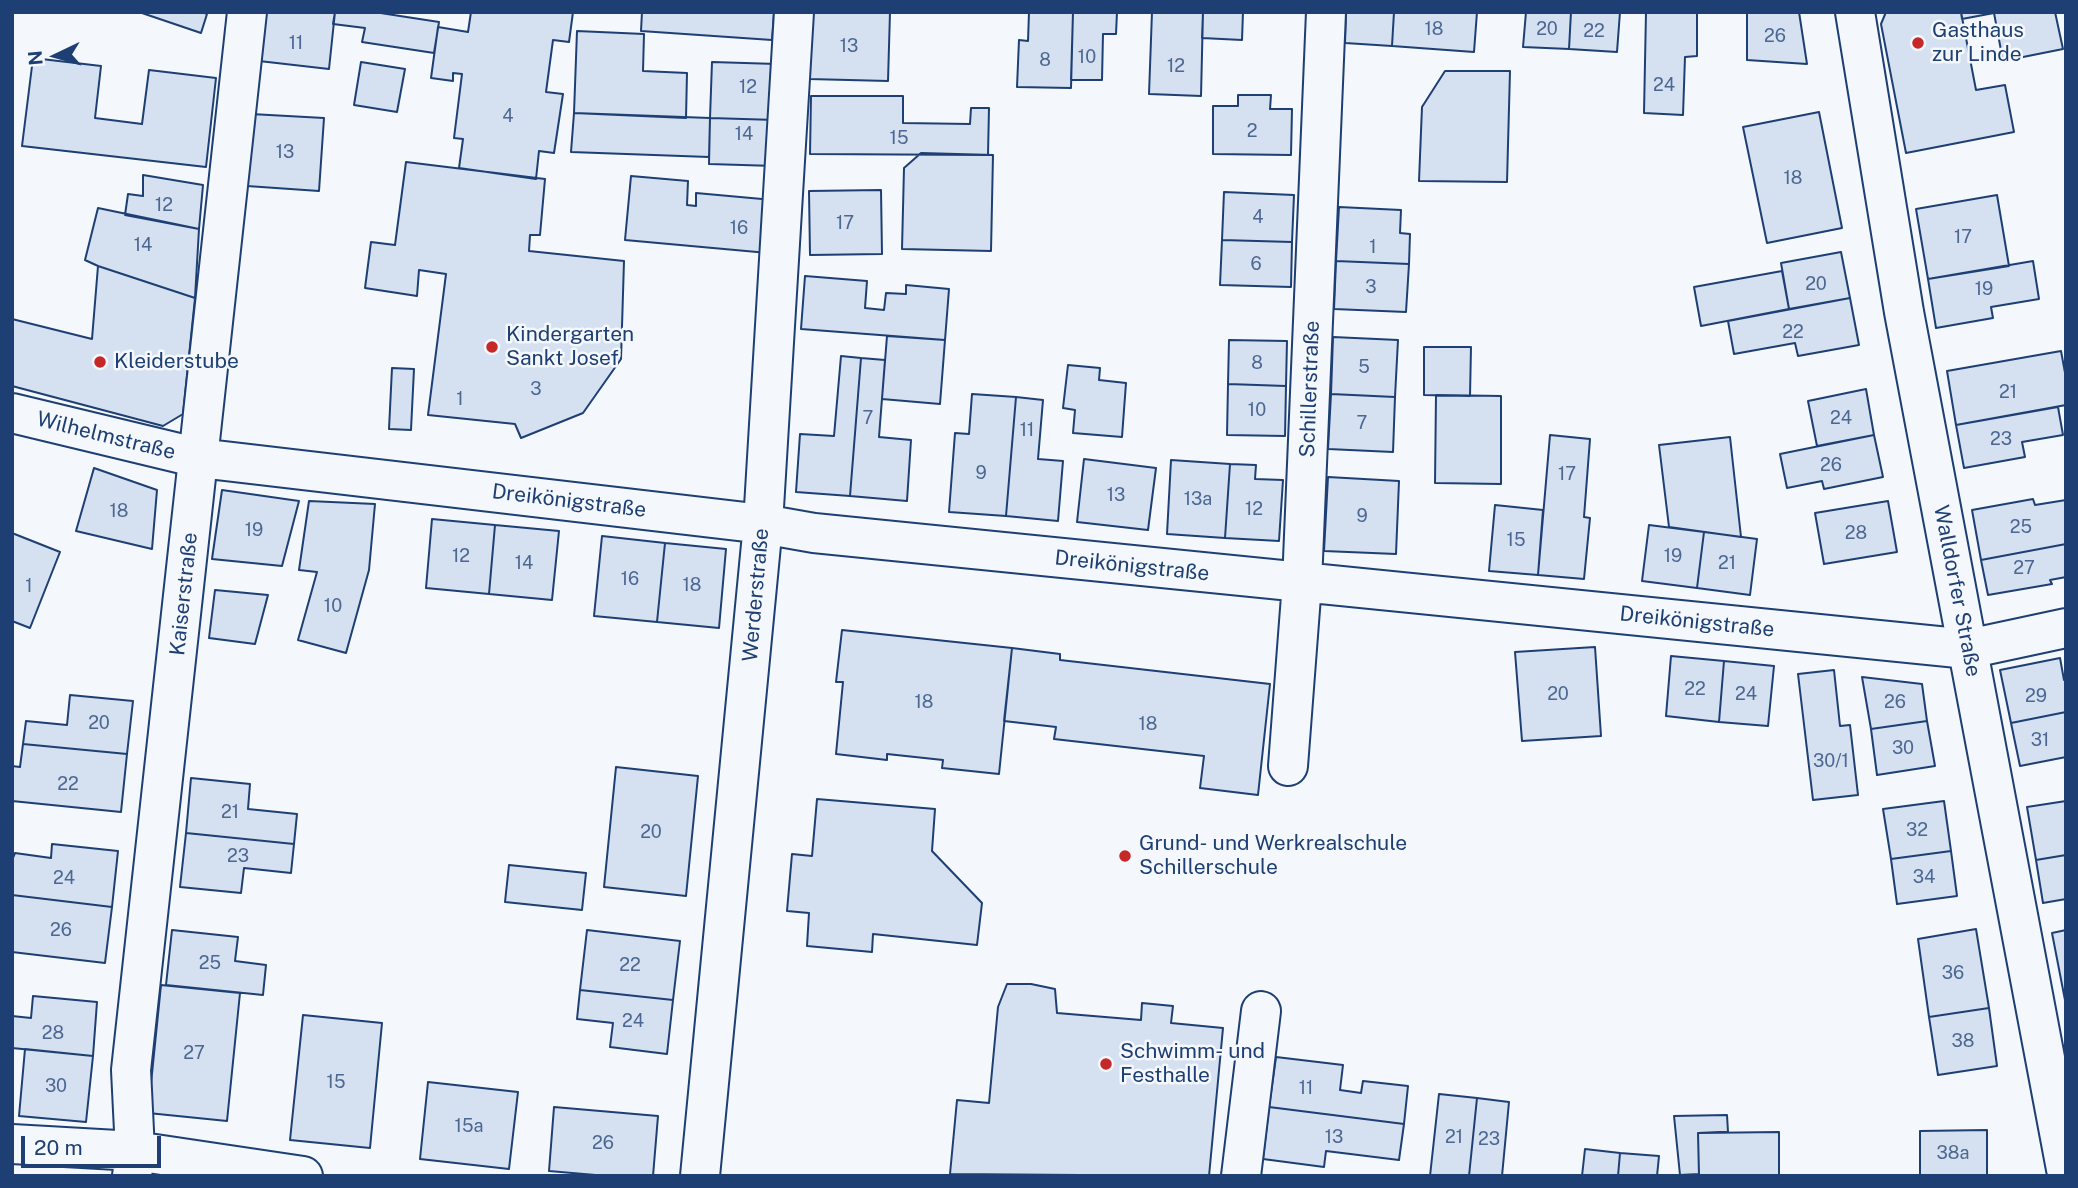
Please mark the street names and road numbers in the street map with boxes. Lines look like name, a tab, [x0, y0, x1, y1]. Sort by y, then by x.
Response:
street label: Schillerstraße	[1295, 320, 1325, 458]
street label: Wilhelmstraße	[34, 407, 178, 465]
street label: Dreikönigstraße	[490, 479, 648, 523]
street label: Walldorfer Straße	[1928, 503, 1986, 679]
street label: Werderstraße	[738, 527, 774, 663]
street label: Kaiserstraße	[165, 531, 203, 657]
street label: Dreikönigstraße	[1053, 545, 1211, 587]
street label: Dreikönigstraße	[1618, 601, 1776, 643]

